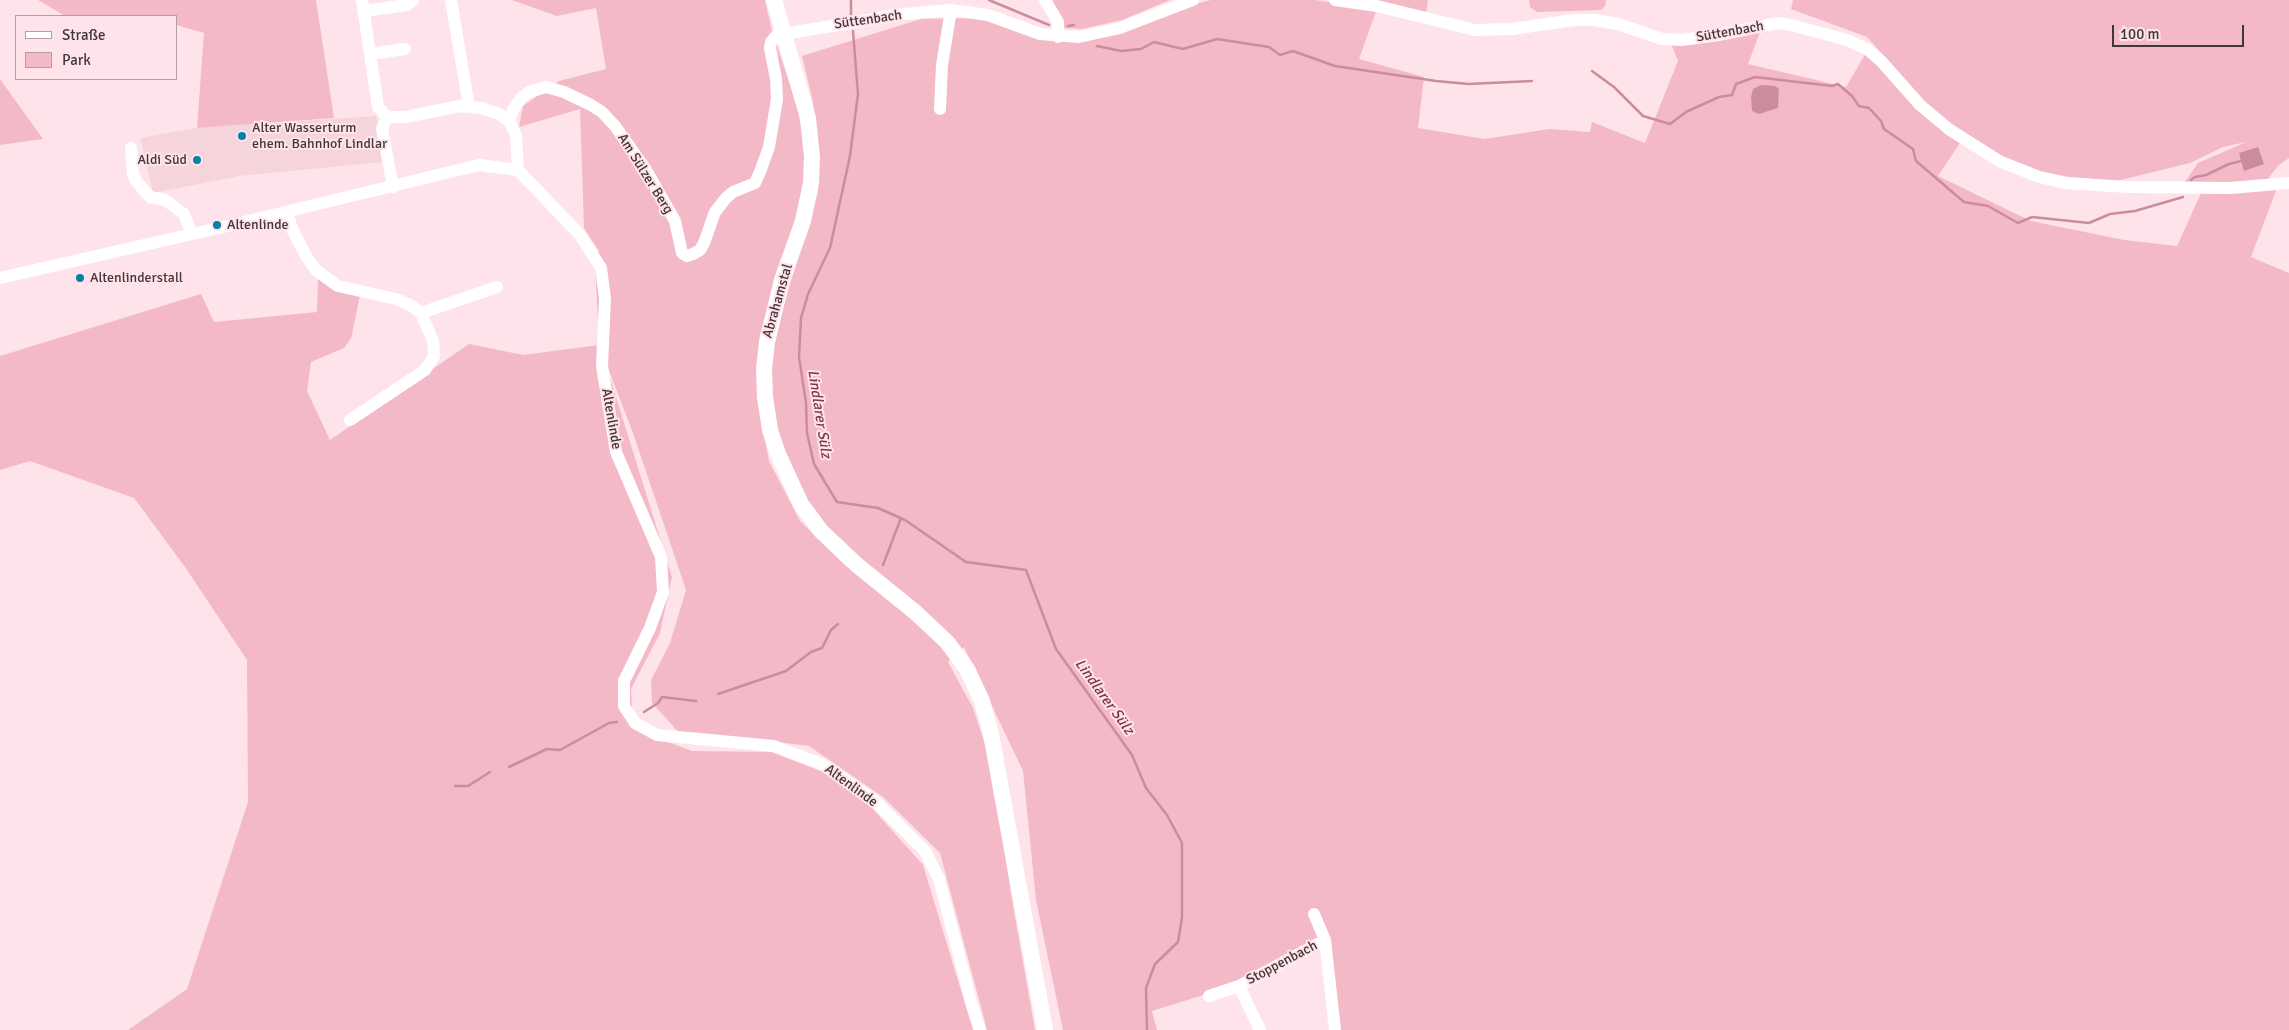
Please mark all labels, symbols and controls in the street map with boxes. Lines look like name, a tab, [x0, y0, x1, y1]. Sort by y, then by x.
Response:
street label: Süttenbach	[833, 7, 903, 33]
legend	[15, 15, 178, 80]
scale bar	[2114, 15, 2246, 47]
street label: Süttenbach	[1695, 18, 1765, 46]
text: 100 m	[2120, 25, 2160, 43]
text: Straße	[62, 26, 106, 44]
text: Park	[62, 51, 91, 69]
place label: Alter Wasserturm ehem. Bahnhof Lindlar	[252, 120, 387, 152]
marker: Alter Wasserturm ehem. Bahnhof Lindlar	[236, 130, 248, 142]
street label: Am Sülzer Berg	[614, 131, 676, 217]
place label: Aldi Süd	[137, 152, 187, 168]
marker: Aldi Süd	[191, 154, 203, 166]
place label: Altenlinde	[227, 217, 289, 233]
marker: Altenlinde	[211, 219, 223, 231]
street label: Abrahamstal	[759, 262, 797, 340]
place label: Altenlinderstall	[90, 270, 183, 286]
marker: Altenlinderstall	[74, 272, 86, 284]
water label: Lindlarer Sülz	[803, 369, 835, 459]
street label: Altenlinde	[597, 387, 625, 451]
water label: Lindlarer Sülz	[1070, 656, 1138, 738]
street label: Altenlinde	[821, 761, 881, 811]
street label: Stoppenbach	[1244, 937, 1320, 989]

